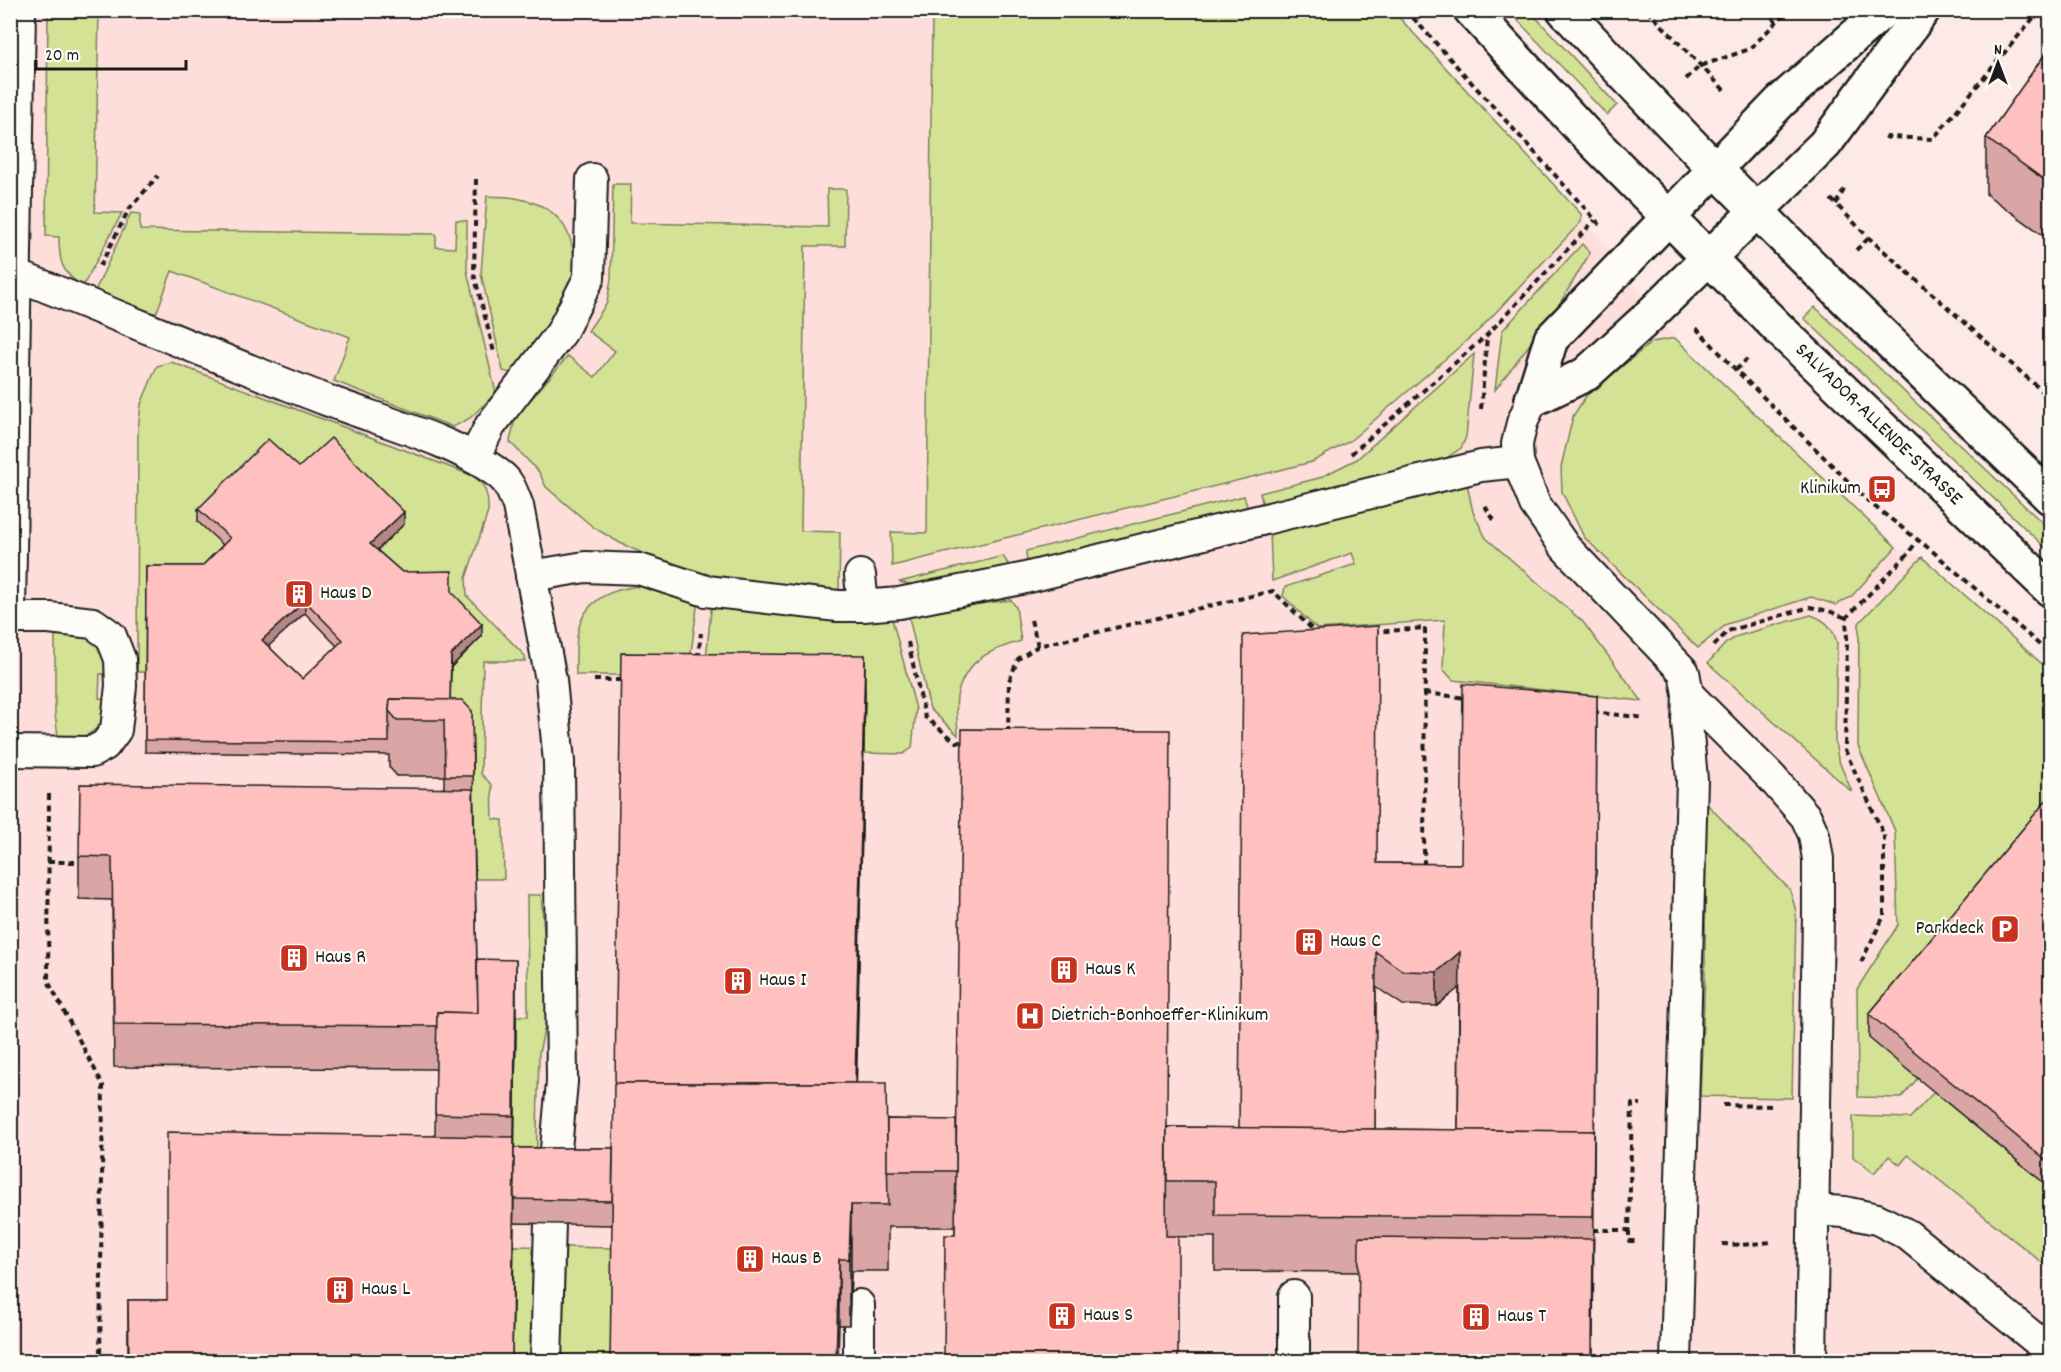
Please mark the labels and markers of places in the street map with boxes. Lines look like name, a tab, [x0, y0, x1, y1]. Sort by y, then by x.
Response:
bus stop icon: Klinikum	[1866, 473, 1898, 505]
place label: Klinikum	[1800, 475, 1861, 503]
building icon: Haus D	[283, 578, 315, 610]
place label: Haus D	[320, 580, 372, 608]
parking icon: Parkdeck	[1989, 913, 2021, 945]
place label: Parkdeck	[1916, 915, 1984, 943]
building icon: Haus C	[1293, 926, 1325, 958]
place label: Haus C	[1330, 928, 1381, 956]
building icon: Haus R	[278, 942, 310, 974]
place label: Haus R	[315, 944, 366, 972]
building icon: Haus K	[1048, 954, 1080, 986]
place label: Haus K	[1085, 956, 1135, 984]
building icon: Haus I	[722, 965, 754, 997]
place label: Haus I	[759, 967, 806, 995]
hospital icon: Dietrich-Bonhoeffer-Klinikum	[1014, 1000, 1046, 1032]
place label: Dietrich-Bonhoeffer-Klinikum	[1051, 1002, 1268, 1030]
building icon: Haus B	[734, 1243, 766, 1275]
place label: Haus B	[771, 1245, 822, 1273]
building icon: Haus L	[324, 1274, 356, 1306]
place label: Haus L	[361, 1276, 410, 1304]
building icon: Haus S	[1046, 1300, 1078, 1332]
building icon: Haus T	[1460, 1301, 1492, 1333]
place label: Haus S	[1083, 1302, 1133, 1330]
place label: Haus T	[1497, 1303, 1546, 1331]

